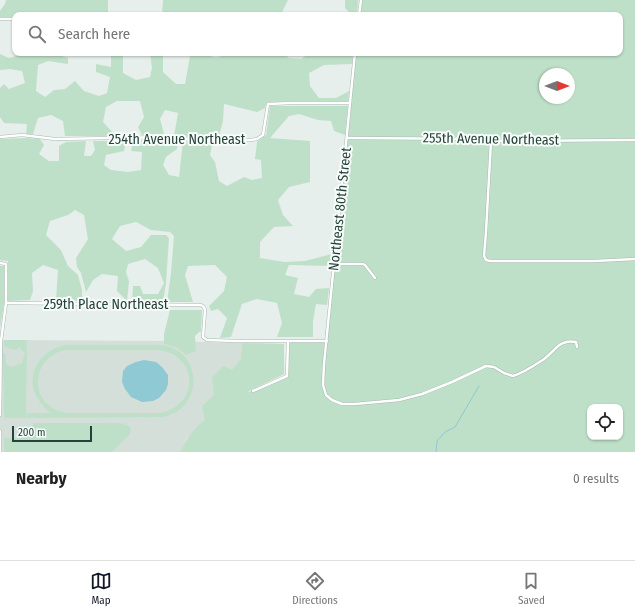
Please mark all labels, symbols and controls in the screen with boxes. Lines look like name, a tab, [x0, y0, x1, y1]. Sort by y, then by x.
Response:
search box	[12, 12, 623, 56]
icon: search	[26, 23, 48, 45]
text: Search here	[58, 25, 130, 43]
north arrow	[539, 68, 575, 104]
street label: 255th Avenue Northeast	[423, 129, 560, 149]
street label: 254th Avenue Northeast	[109, 131, 246, 148]
street label: Northeast 80th Street	[325, 146, 355, 272]
street label: 259th Place Northeast	[44, 296, 169, 313]
map controls	[587, 404, 623, 440]
button: locate	[587, 404, 623, 440]
scale bar	[12, 424, 92, 443]
text: 200 m	[18, 426, 45, 439]
text: Nearby	[16, 468, 67, 489]
text: 0 results	[573, 471, 619, 486]
tab: Map	[90, 570, 112, 607]
tab: Directions	[292, 570, 338, 607]
tab: Saved	[518, 570, 545, 607]

